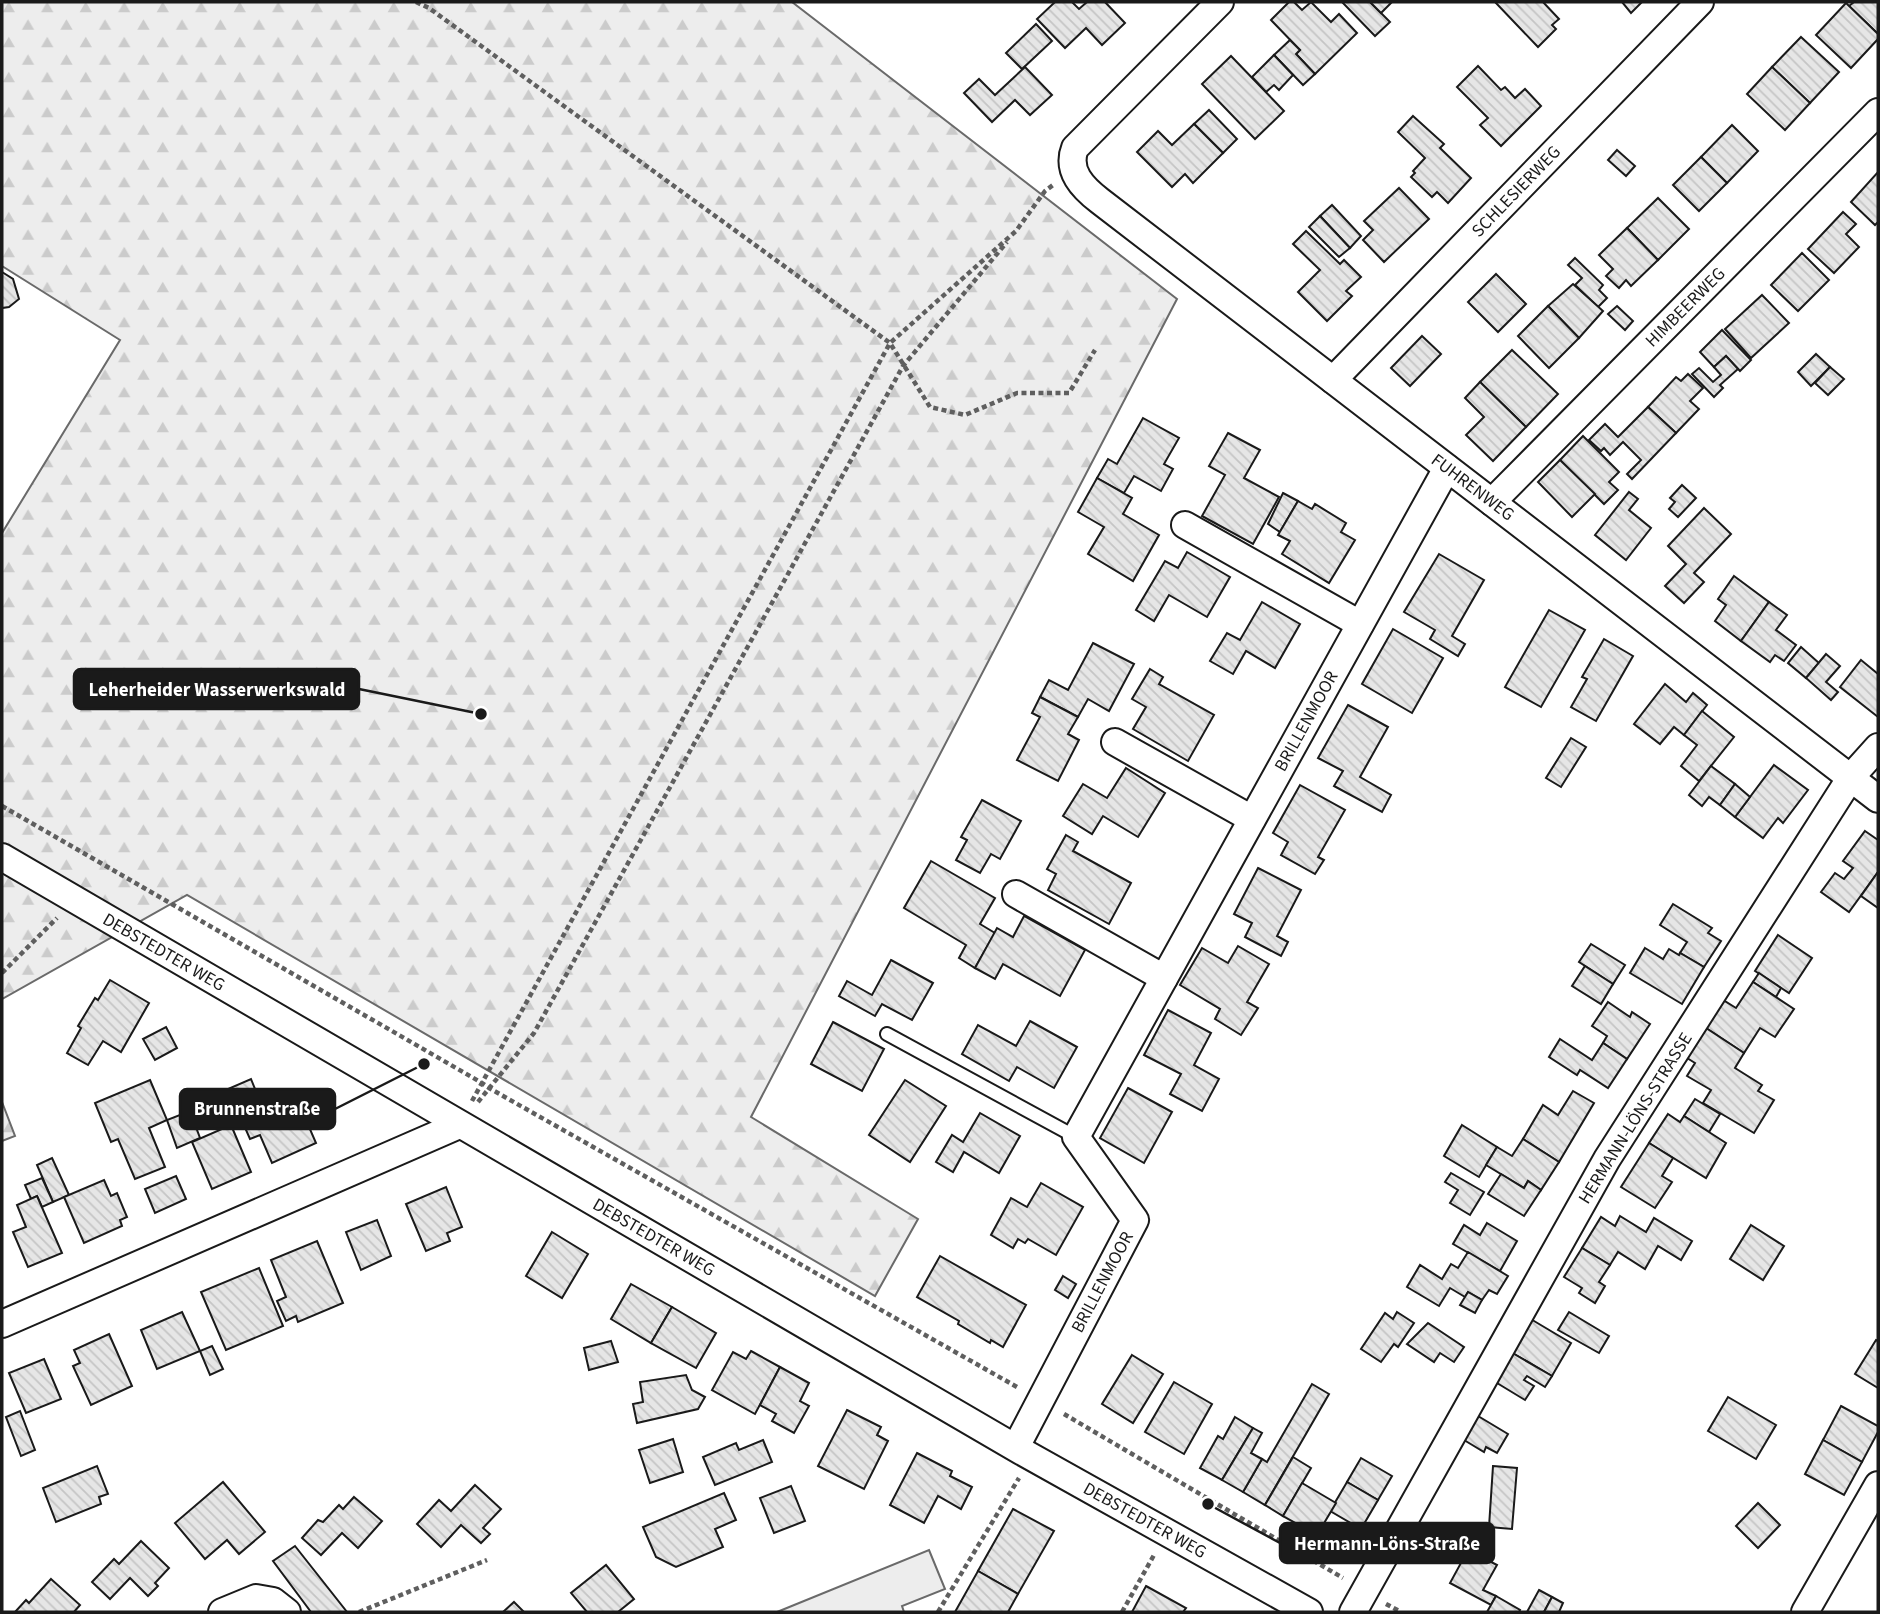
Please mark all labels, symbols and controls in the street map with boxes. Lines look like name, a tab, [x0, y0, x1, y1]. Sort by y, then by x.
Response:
street label: SCHLESIERWEG	[1466, 140, 1567, 243]
street label: HIMBEERWEG	[1640, 262, 1731, 353]
street label: FUHRENWEG	[1426, 448, 1519, 527]
street label: BRILLENMOOR	[1268, 666, 1344, 776]
callout: Leherheider Wasserwerkswald	[74, 669, 359, 709]
text: Leherheider Wasserwerkswald	[89, 677, 345, 704]
street label: DEBSTEDTER WEG	[98, 907, 230, 998]
street label: HERMANN-LÖNS-STRASSE	[1572, 1028, 1698, 1209]
callout: Brunnenstraße	[180, 1089, 335, 1129]
text: Brunnenstraße	[194, 1096, 320, 1123]
street label: DEBSTEDTER WEG	[588, 1192, 720, 1283]
street label: BRILLENMOOR	[1065, 1227, 1140, 1337]
street label: DEBSTEDTER WEG	[1079, 1476, 1211, 1565]
callout: Hermann-Löns-Straße	[1280, 1523, 1494, 1563]
text: Hermann-Löns-Straße	[1294, 1531, 1480, 1558]

